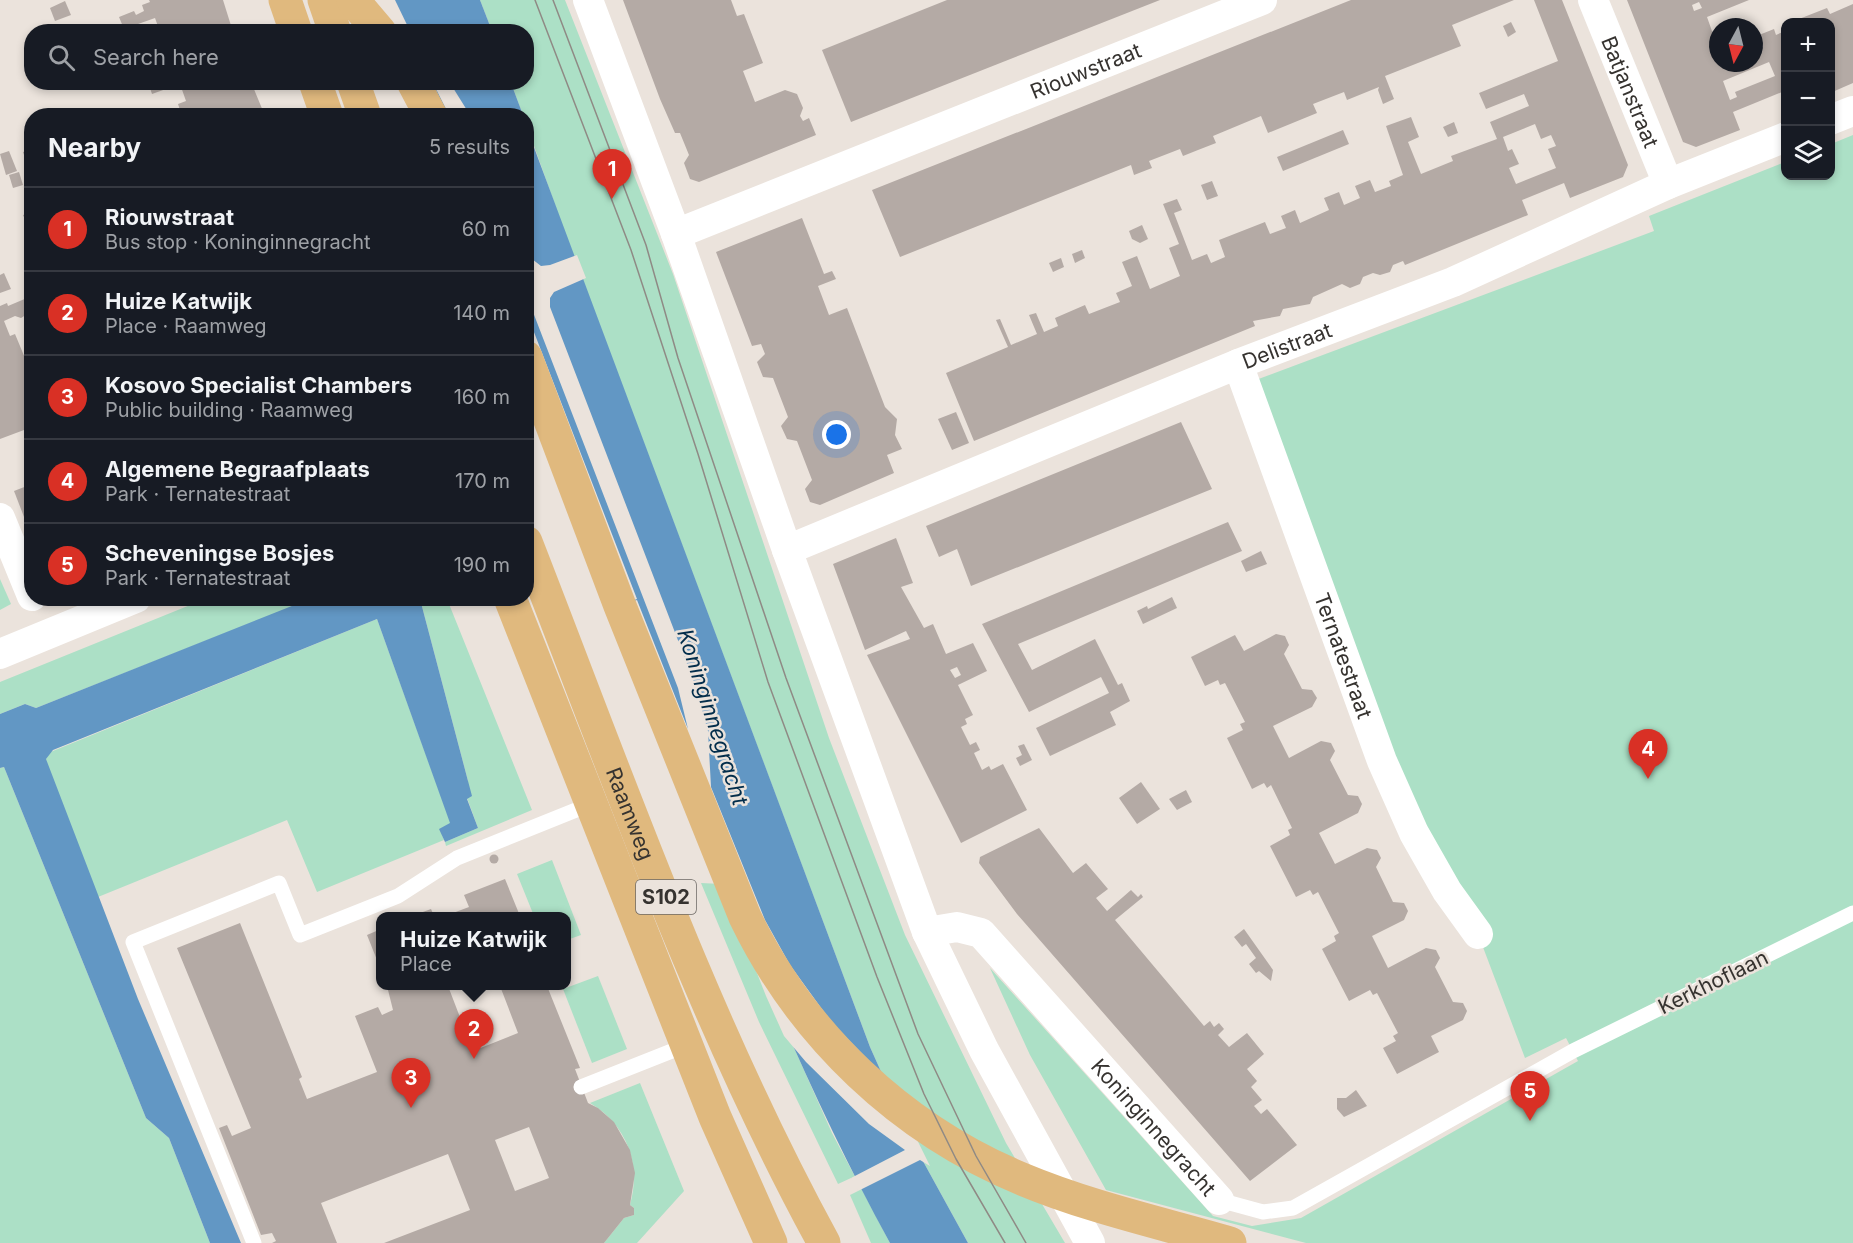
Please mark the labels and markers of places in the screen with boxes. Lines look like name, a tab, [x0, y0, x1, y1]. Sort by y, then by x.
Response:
pin: 1	[592, 150, 632, 199]
pin: 4	[1628, 730, 1668, 779]
pin: 2	[454, 1010, 494, 1059]
pin: 3	[392, 1058, 430, 1108]
pin: 5	[1510, 1072, 1550, 1121]

